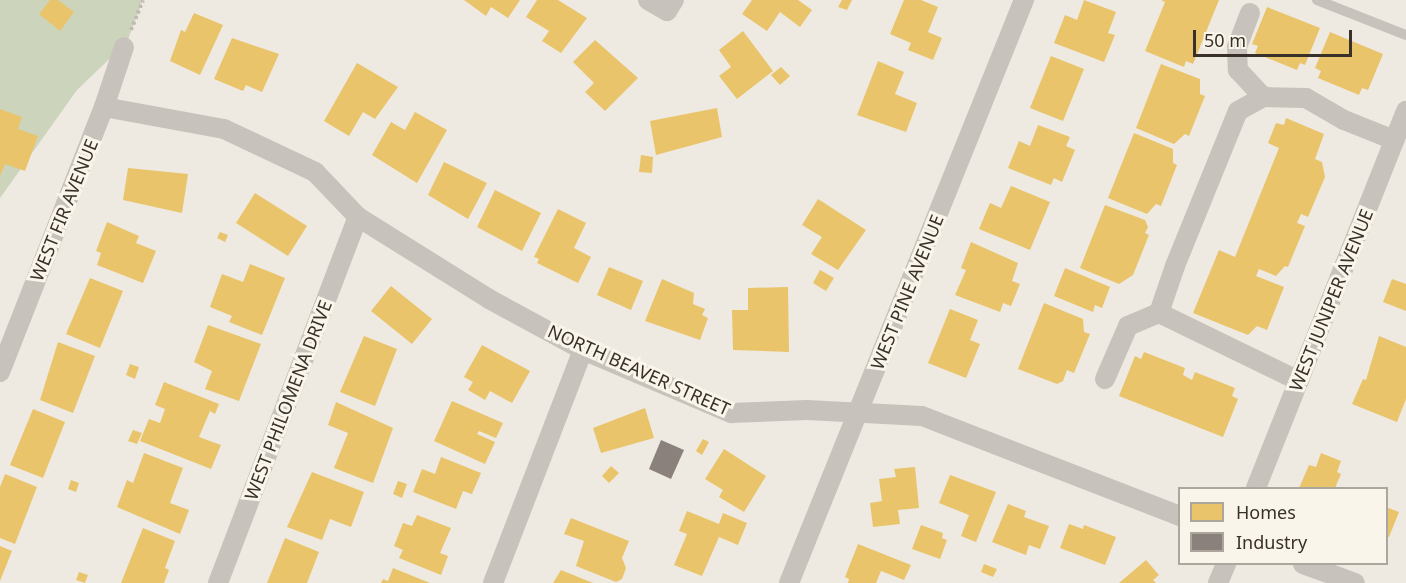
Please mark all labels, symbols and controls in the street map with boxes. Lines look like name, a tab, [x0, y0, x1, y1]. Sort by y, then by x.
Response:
scale bar	[1196, 18, 1355, 56]
text: 50 m	[1204, 28, 1246, 52]
street label: WEST FIR AVENUE	[26, 136, 102, 284]
street label: WEST JUNIPER AVENUE	[1285, 206, 1377, 394]
street label: WEST PINE AVENUE	[866, 211, 948, 373]
street label: WEST PHILOMENA DRIVE	[240, 297, 336, 503]
street label: NORTH BEAVER STREET	[545, 320, 733, 420]
legend	[1178, 487, 1388, 565]
text: Homes	[1236, 500, 1296, 524]
text: Industry	[1236, 530, 1307, 554]

